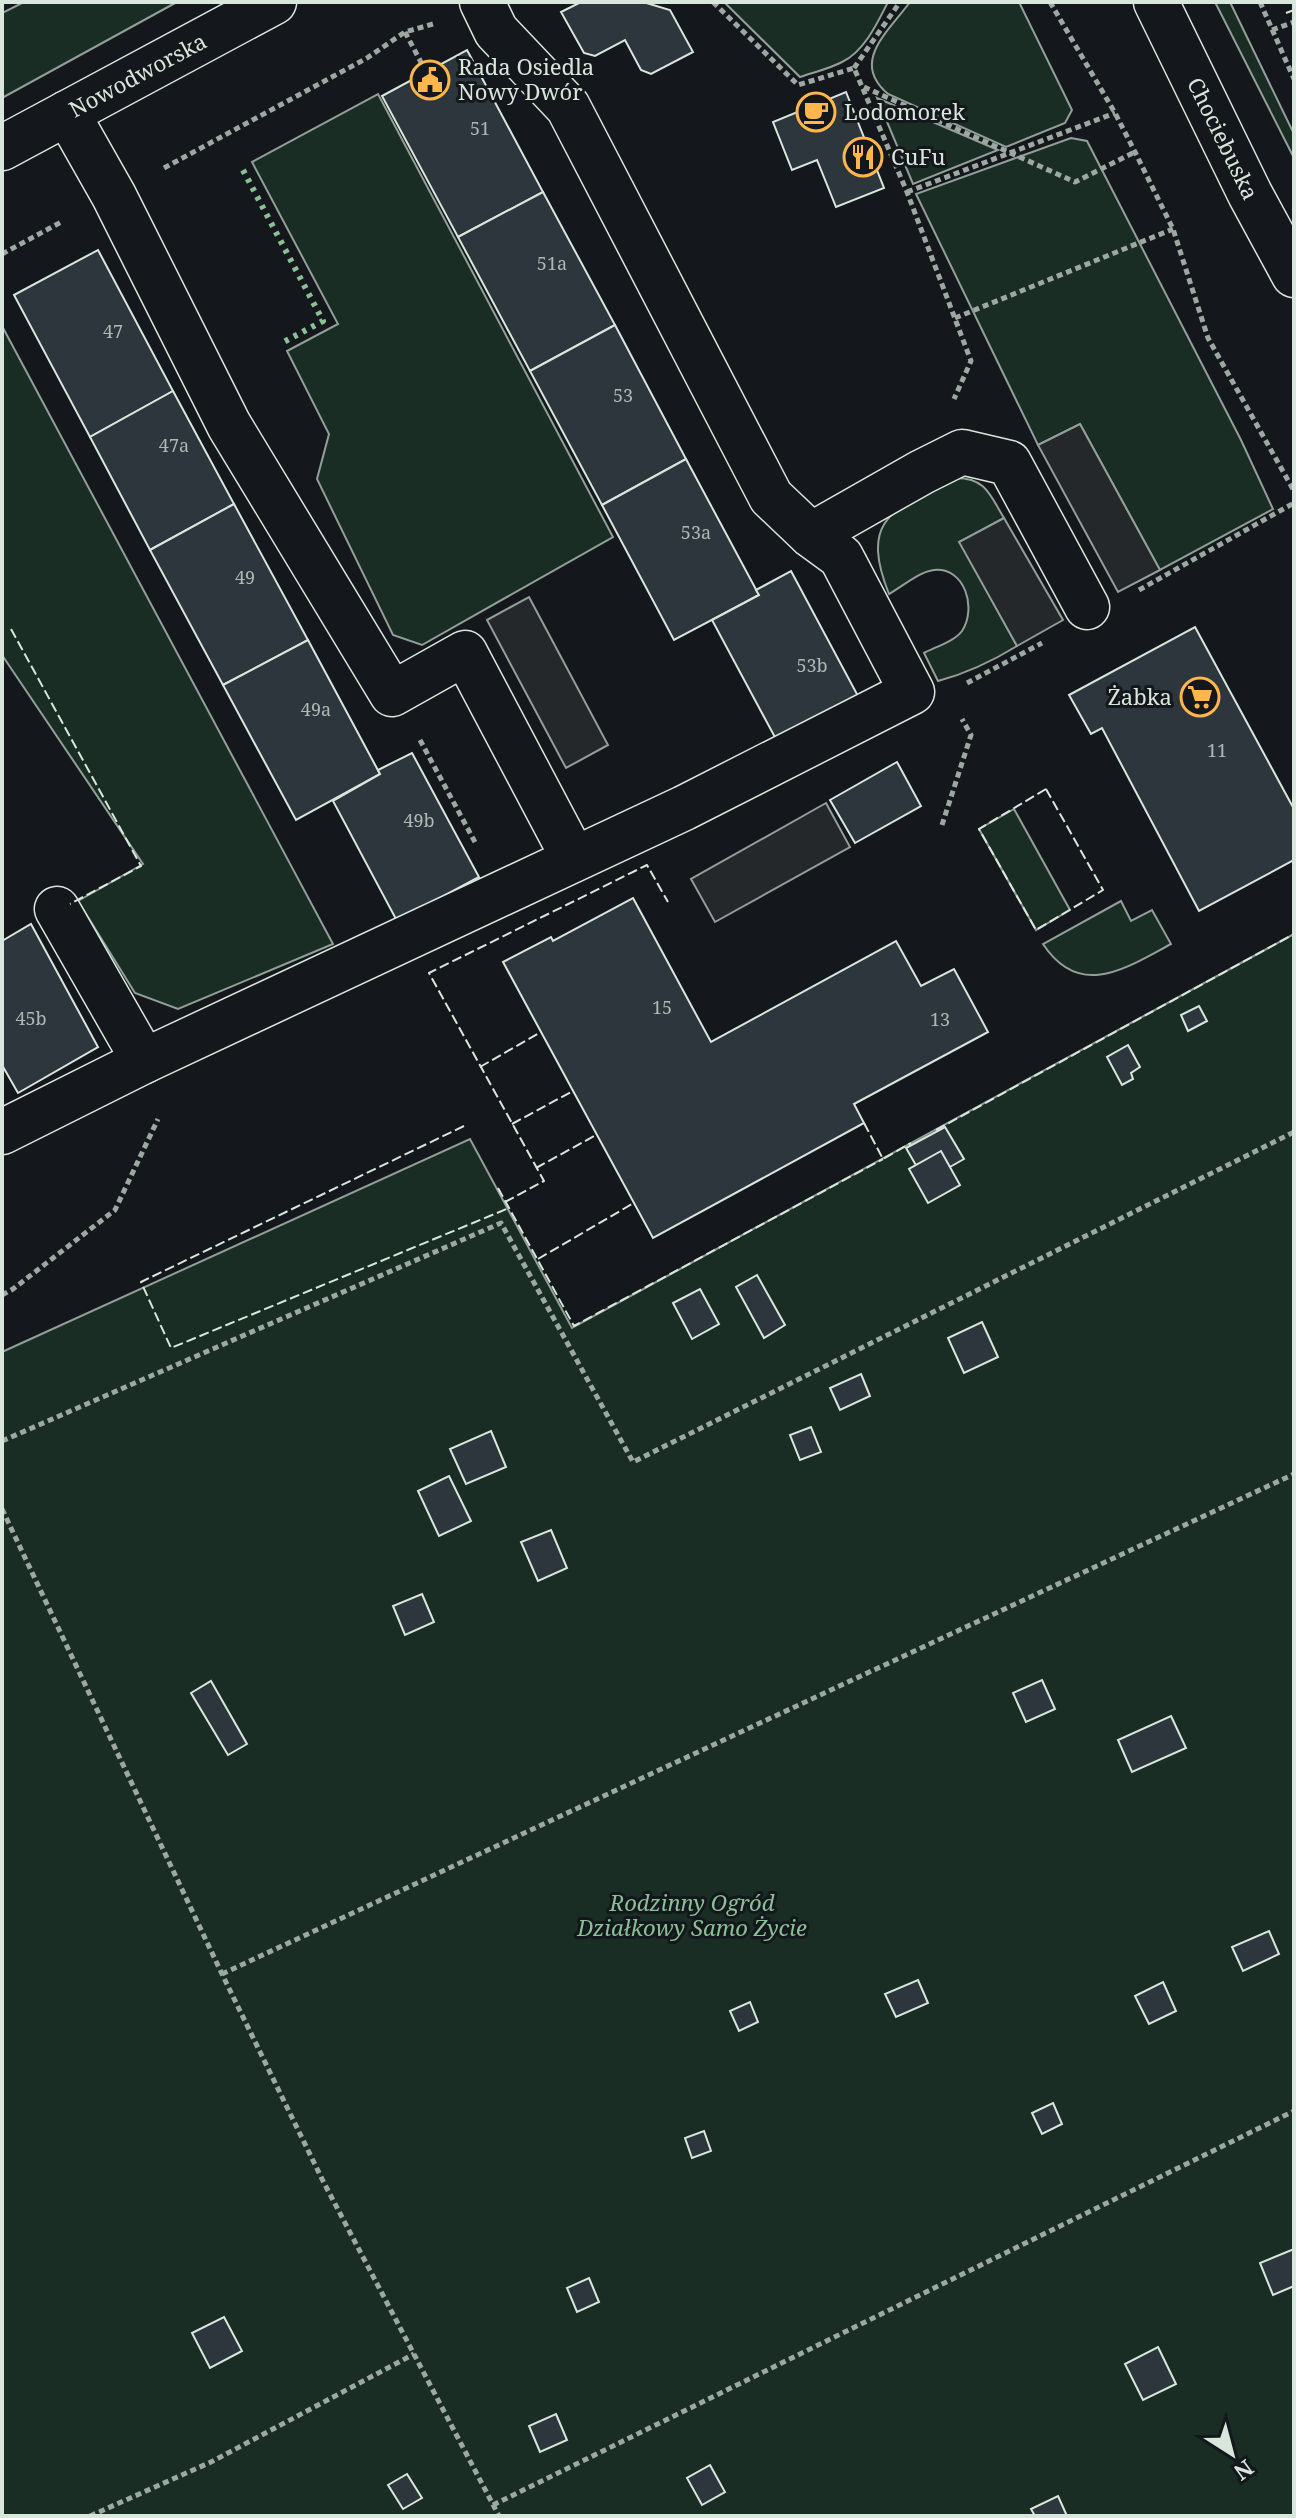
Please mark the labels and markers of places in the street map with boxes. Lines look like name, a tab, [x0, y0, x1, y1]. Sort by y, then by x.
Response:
place label: Rada Osiedla Nowy Dwór	[458, 51, 594, 106]
public building icon: Rada Osiedla Nowy Dwór	[409, 59, 451, 101]
cafe icon: Lodomorek	[795, 91, 837, 133]
place label: Lodomorek	[844, 96, 965, 126]
restaurant icon: CuFu	[842, 136, 884, 178]
place label: CuFu	[891, 141, 945, 171]
supermarket icon: Żabka	[1179, 676, 1221, 718]
place label: Żabka	[1108, 681, 1172, 711]

